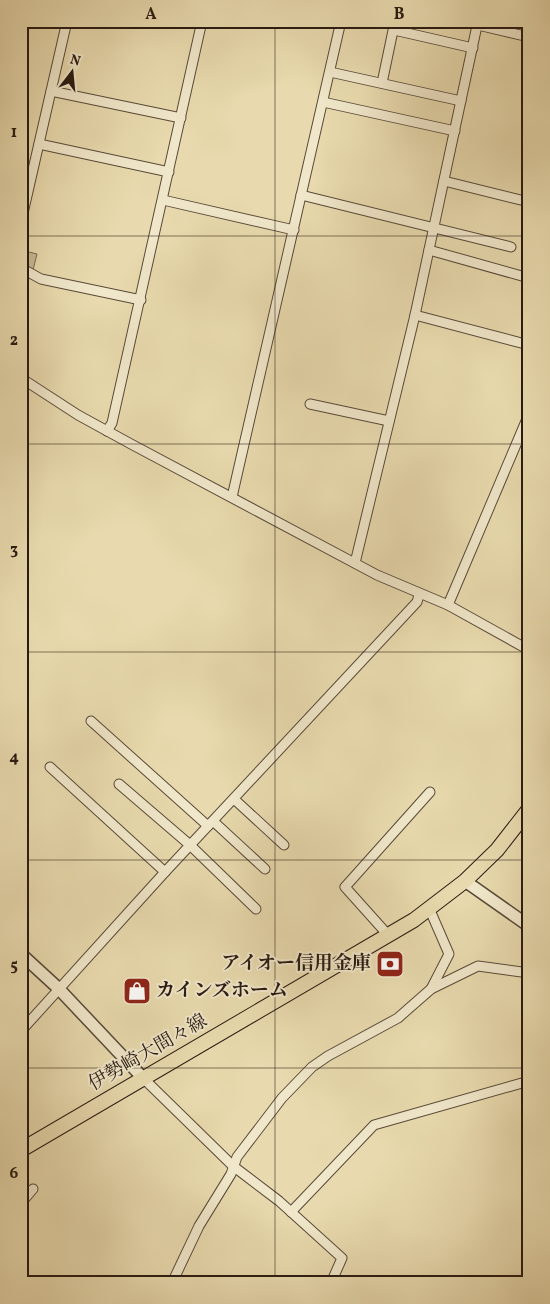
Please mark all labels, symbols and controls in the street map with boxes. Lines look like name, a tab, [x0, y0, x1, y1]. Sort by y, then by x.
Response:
text: A	[145, 4, 157, 26]
text: B	[394, 4, 405, 26]
north arrow	[48, 48, 98, 98]
text: N	[68, 50, 83, 71]
text: 1	[11, 122, 17, 144]
text: 2	[10, 330, 18, 352]
text: 3	[10, 539, 18, 561]
text: 4	[9, 747, 19, 769]
bank icon: アイオー信用金庫	[375, 949, 405, 979]
place label: アイオー信用金庫	[221, 951, 371, 977]
text: 5	[10, 955, 18, 977]
shop icon: カインズホーム	[122, 976, 152, 1006]
place label: カインズホーム	[156, 978, 288, 1004]
street label: 伊勢崎大間々線	[84, 1008, 212, 1098]
text: 6	[10, 1163, 19, 1185]

